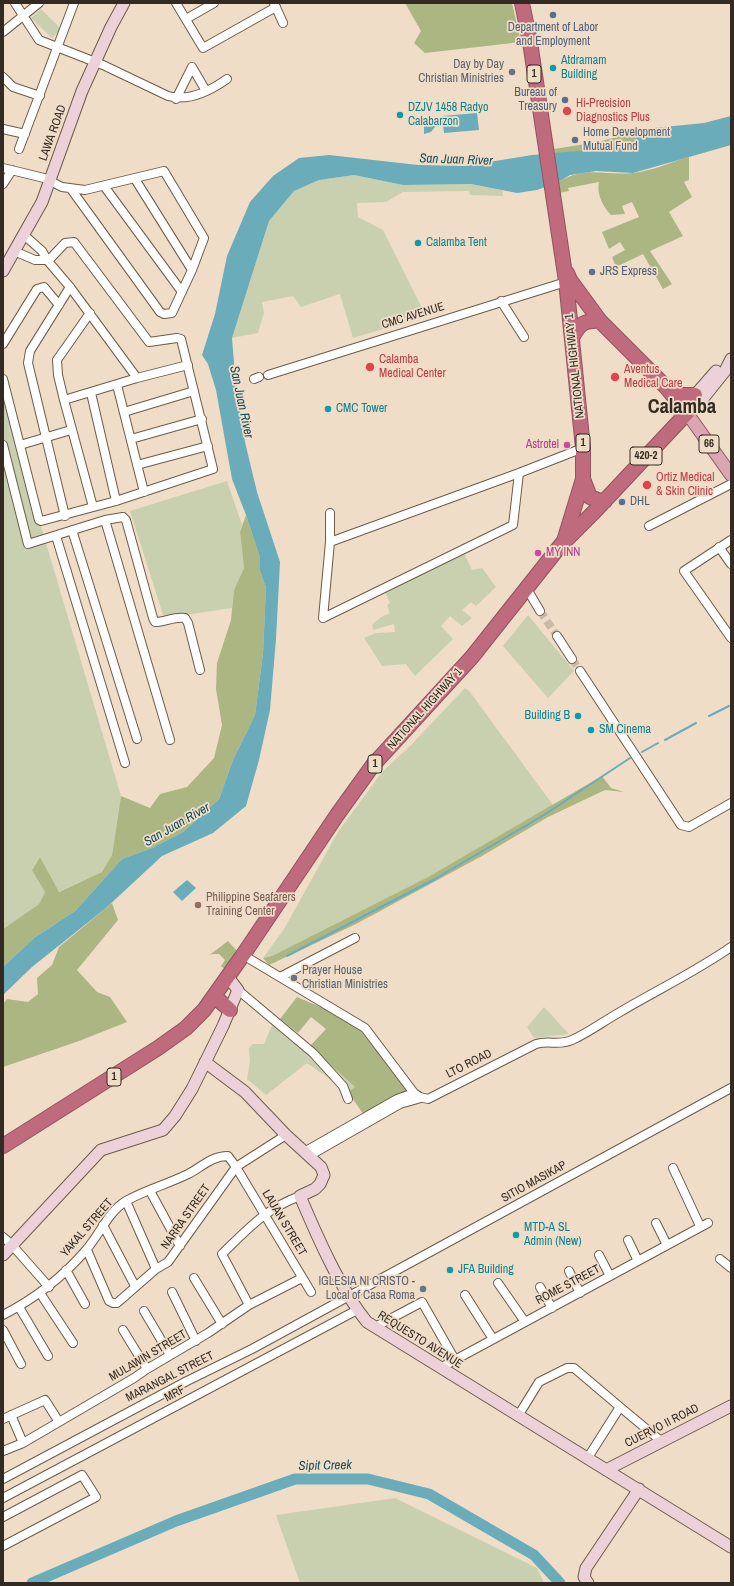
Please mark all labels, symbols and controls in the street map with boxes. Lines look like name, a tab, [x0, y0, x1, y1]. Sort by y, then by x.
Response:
marker: Department of Labor and Employment	[548, 10, 558, 20]
place label: Department of Labor and Employment	[508, 21, 598, 49]
place label: Atdramam Building	[561, 54, 606, 82]
place label: Day by Day Christian Ministries	[418, 58, 504, 86]
marker: Atdramam Building	[548, 63, 558, 73]
road number: 1	[527, 65, 541, 83]
marker: Day by Day Christian Ministries	[507, 67, 517, 77]
place label: Bureau of Treasury	[514, 86, 557, 114]
marker: Bureau of Treasury	[560, 95, 570, 105]
place label: Hi-Precision Diagnostics Plus	[576, 97, 650, 125]
place label: DZJV 1458 Radyo Calabarzon	[408, 101, 488, 129]
street label: LAWA ROAD	[36, 103, 70, 163]
marker: Hi-Precision Diagnostics Plus	[561, 105, 573, 117]
marker: DZJV 1458 Radyo Calabarzon	[395, 110, 405, 120]
place label: Home Development Mutual Fund	[583, 126, 670, 154]
marker: Home Development Mutual Fund	[570, 135, 580, 145]
water label: San Juan River	[419, 151, 493, 169]
place label: Calamba Tent	[426, 236, 487, 250]
marker: Calamba Tent	[413, 238, 423, 248]
place label: JRS Express	[600, 265, 657, 279]
marker: JRS Express	[587, 267, 597, 277]
street label: CMC AVENUE	[380, 300, 446, 332]
street label: NATIONAL HIGHWAY 1	[562, 313, 588, 419]
place label: Calamba Medical Center	[379, 353, 446, 381]
marker: Calamba Medical Center	[364, 361, 376, 373]
place label: Aventus Medical Care	[624, 363, 683, 391]
water label: San Juan River	[226, 364, 256, 440]
marker: Aventus Medical Care	[609, 371, 621, 383]
district label: Calamba	[648, 396, 716, 420]
place label: CMC Tower	[336, 402, 387, 416]
marker: CMC Tower	[323, 404, 333, 414]
road number: 1	[576, 434, 590, 452]
road number: 66	[699, 435, 719, 453]
place label: Astrotel	[526, 438, 559, 452]
marker: Astrotel	[562, 440, 572, 450]
road number: 420-2	[630, 447, 662, 465]
place label: Ortiz Medical & Skin Clinic	[656, 471, 715, 499]
marker: Ortiz Medical & Skin Clinic	[641, 479, 653, 491]
place label: DHL	[630, 495, 650, 509]
marker: DHL	[617, 497, 627, 507]
place label: MY INN	[546, 546, 580, 560]
marker: MY INN	[533, 548, 543, 558]
street label: NATIONAL HIGHWAY 1	[384, 665, 466, 753]
place label: Building B	[525, 709, 570, 723]
marker: Building B	[573, 711, 583, 721]
place label: SM Cinema	[599, 723, 651, 737]
marker: SM Cinema	[586, 725, 596, 735]
road number: 1	[368, 755, 382, 773]
water label: San Juan River	[141, 800, 213, 850]
place label: Philippine Seafarers Training Center	[206, 891, 296, 919]
marker: Philippine Seafarers Training Center	[193, 900, 203, 910]
place label: Prayer House Christian Ministries	[302, 964, 388, 992]
marker: Prayer House Christian Ministries	[289, 973, 299, 983]
street label: LTO ROAD	[444, 1046, 494, 1082]
road number: 1	[107, 1068, 121, 1086]
street label: SITIO MASIKAP	[499, 1158, 569, 1206]
street label: NARRA STREET	[158, 1182, 214, 1252]
street label: LAUAN STREET	[259, 1187, 309, 1259]
street label: YAKAL STREET	[58, 1196, 116, 1260]
place label: MTD-A SL Admin (New)	[524, 1221, 581, 1249]
marker: MTD-A SL Admin (New)	[511, 1230, 521, 1240]
street label: ROME STREET	[533, 1262, 603, 1308]
place label: JFA Building	[458, 1263, 514, 1277]
marker: JFA Building	[445, 1265, 455, 1275]
place label: IGLESIA NI CRISTO - Local of Casa Roma	[318, 1275, 415, 1303]
marker: IGLESIA NI CRISTO - Local of Casa Roma	[418, 1284, 428, 1294]
street label: REQUESTO AVENUE	[375, 1308, 465, 1372]
street label: MULAWIN STREET	[107, 1327, 189, 1385]
street label: MARANGAL STREET	[124, 1349, 216, 1405]
street label: MRF	[162, 1383, 188, 1405]
street label: CUERVO II ROAD	[623, 1401, 701, 1451]
water label: Sipit Creek	[298, 1458, 352, 1474]

